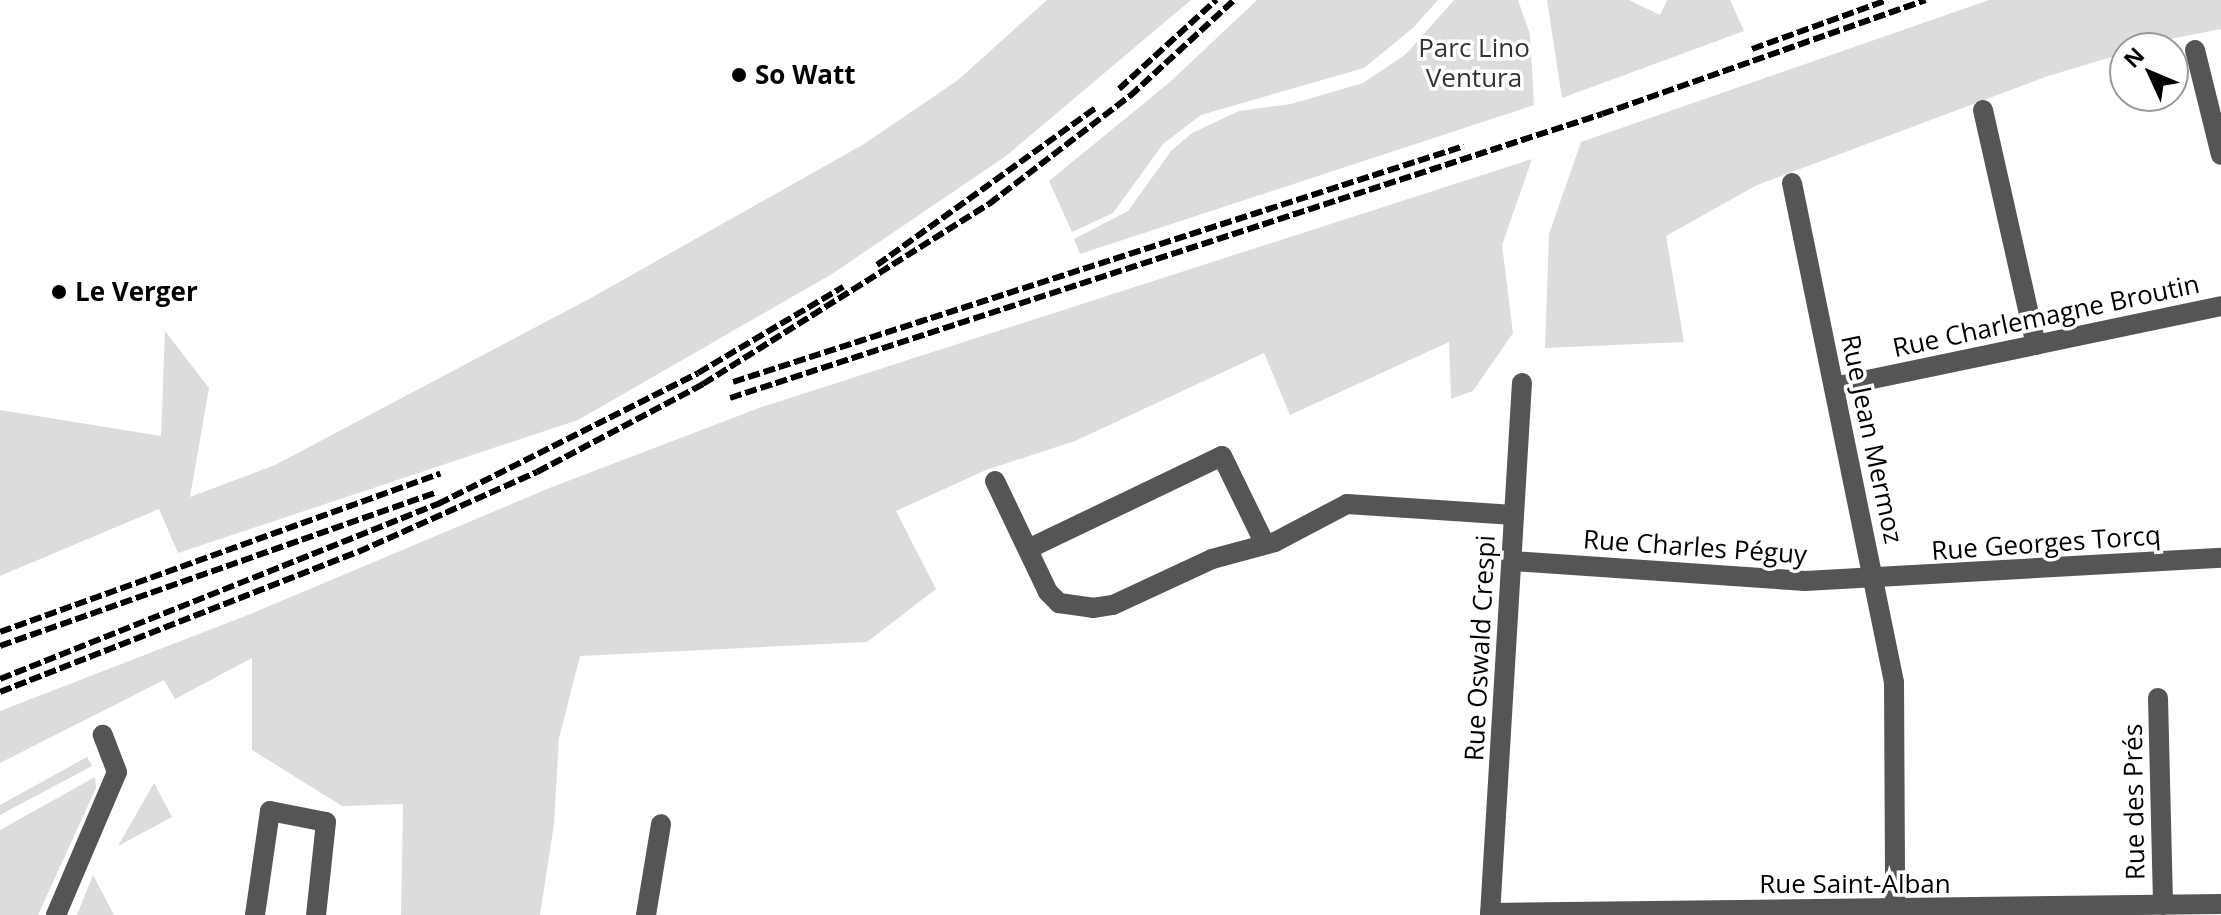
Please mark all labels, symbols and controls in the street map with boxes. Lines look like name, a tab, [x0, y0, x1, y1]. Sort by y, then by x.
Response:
park label: Parc Lino Ventura	[1418, 32, 1530, 94]
north arrow	[2109, 32, 2189, 112]
text: N	[2116, 40, 2150, 74]
place label: So Watt	[755, 59, 856, 91]
marker: So Watt	[730, 66, 748, 84]
street label: Rue Charlemagne Broutin	[1890, 268, 2202, 364]
place label: Le Verger	[75, 276, 198, 308]
marker: Le Verger	[50, 283, 68, 301]
street label: Rue Jean Mermoz	[1835, 332, 1909, 546]
street label: Rue Georges Torcq	[1930, 519, 2162, 567]
street label: Rue Charles Péguy	[1582, 524, 1808, 570]
street label: Rue Oswald Crespi	[1459, 534, 1501, 762]
street label: Rue des Prés	[2117, 724, 2151, 880]
street label: Rue Saint-Alban	[1759, 868, 1951, 900]

